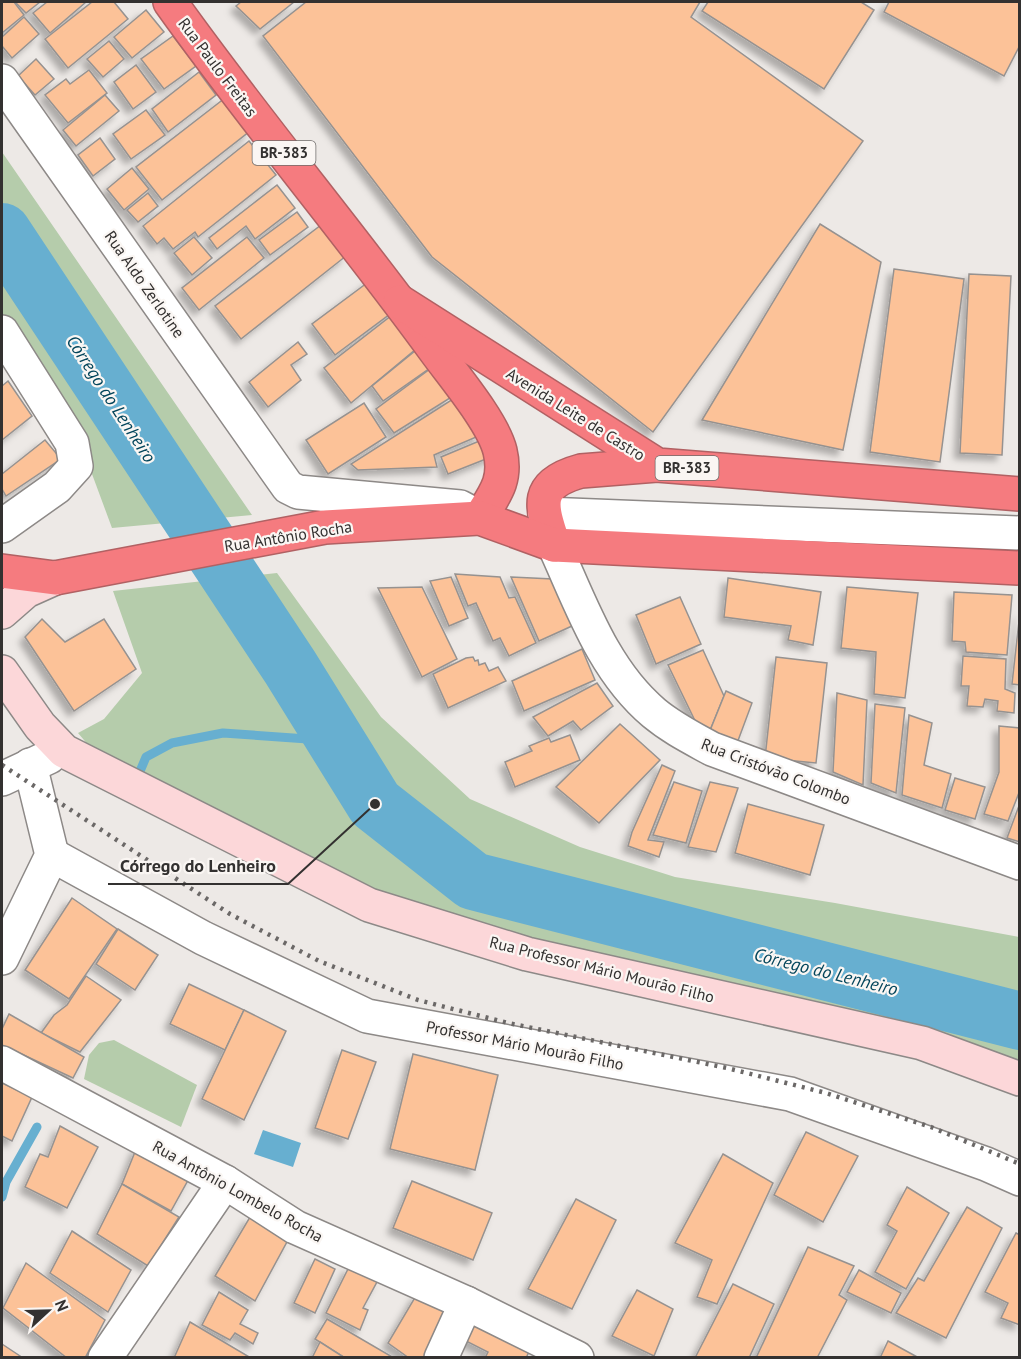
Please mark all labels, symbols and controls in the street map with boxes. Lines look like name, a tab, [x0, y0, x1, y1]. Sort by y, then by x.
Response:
street label: Rua Paulo Freitas	[174, 14, 262, 121]
road number: BR-383	[252, 141, 316, 165]
street label: Rua Aldo Zerlotine	[101, 227, 189, 341]
water label: Córrego do Lenheiro	[62, 331, 161, 467]
street label: Avenida Leite de Castro	[503, 363, 649, 465]
road number: BR-383	[656, 456, 718, 480]
street label: Rua Antônio Rocha	[223, 516, 353, 556]
street label: Rua Cristóvão Colombo	[699, 733, 853, 809]
callout: Córrego do Lenheiro	[108, 848, 288, 884]
text: Córrego do Lenheiro	[120, 854, 276, 877]
street label: Rua Professor Mário Mourão Filho	[487, 931, 717, 1007]
water label: Córrego do Lenheiro	[752, 943, 900, 1001]
street label: Professor Mário Mourão Filho	[425, 1016, 625, 1074]
street label: Rua Antônio Lombelo Rocha	[149, 1136, 327, 1246]
north arrow	[18, 1281, 78, 1341]
text: N	[51, 1297, 73, 1314]

